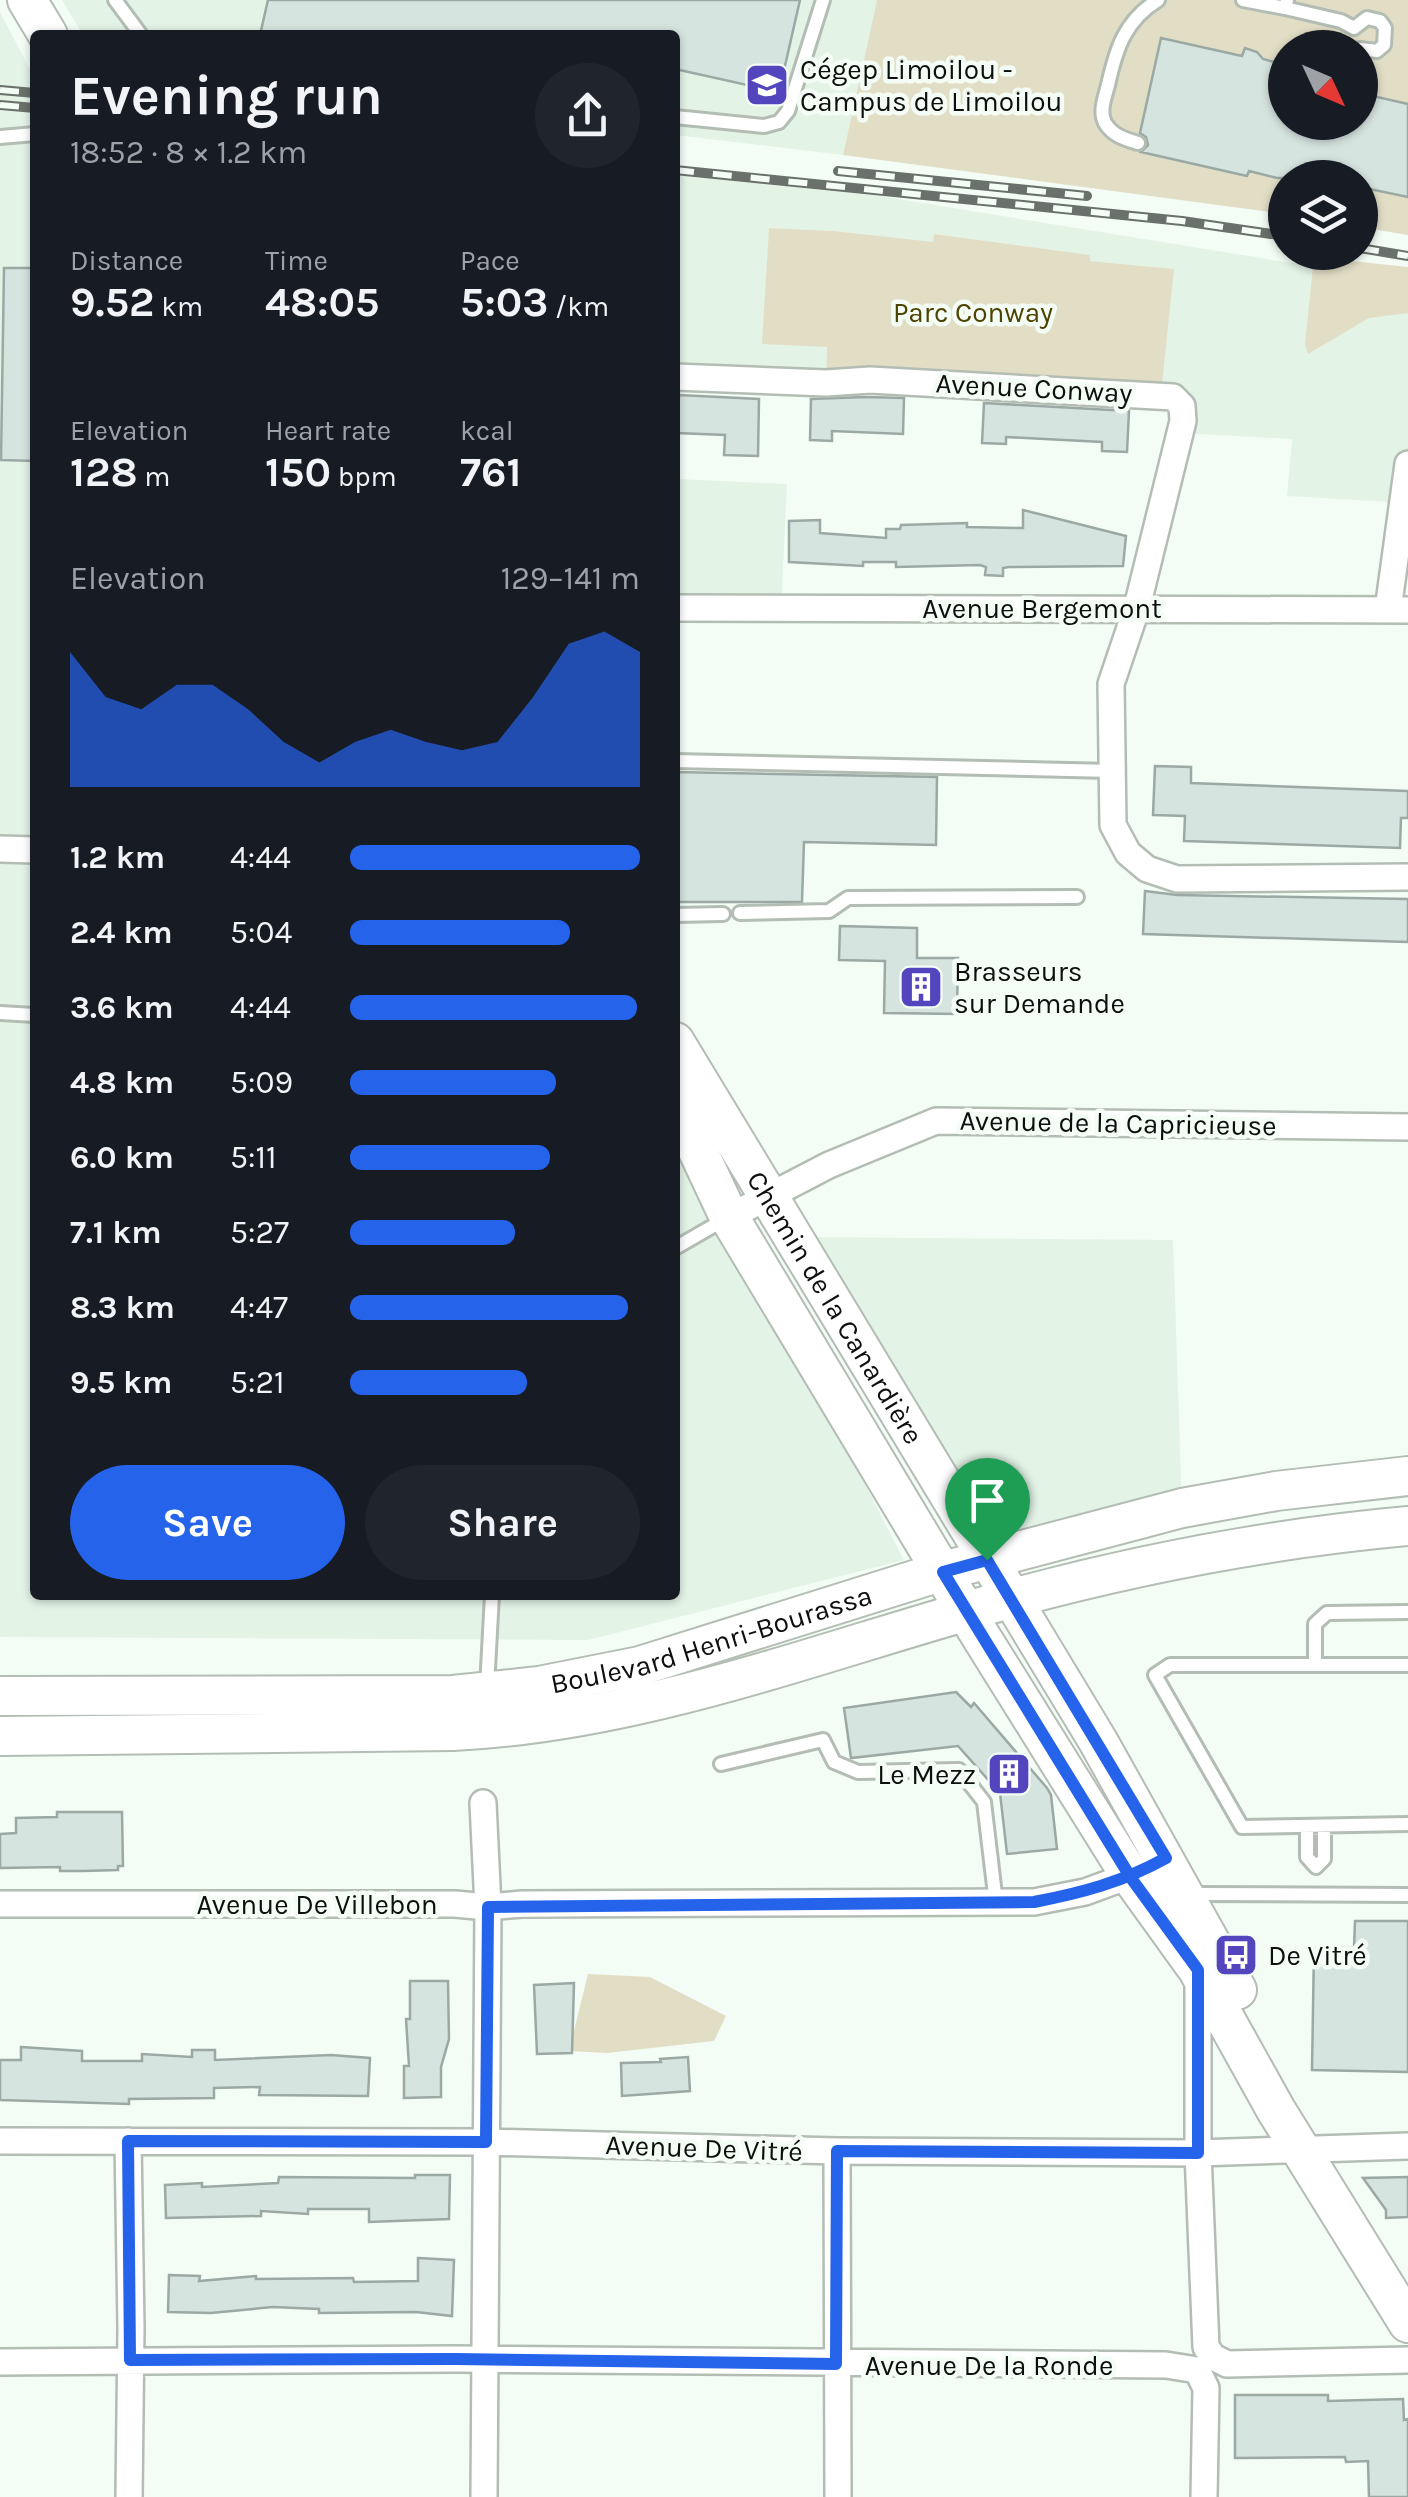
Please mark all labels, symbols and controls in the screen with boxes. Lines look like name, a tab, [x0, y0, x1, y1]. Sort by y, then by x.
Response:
north arrow	[1268, 30, 1378, 140]
map controls	[1268, 30, 1378, 270]
place label: Cégep Limoilou - Campus de Limoilou	[800, 53, 1062, 118]
school or university icon: Cégep Limoilou - Campus de Limoilou	[744, 62, 790, 108]
button: share	[535, 63, 640, 168]
text: Evening run	[70, 64, 383, 128]
text: 18:52 · 8 × 1.2 km	[70, 134, 307, 171]
button: layers	[1268, 160, 1378, 270]
text: Distance	[70, 244, 183, 277]
text: Time	[265, 244, 328, 277]
text: Pace	[460, 244, 520, 277]
text: 9.52	[70, 277, 155, 327]
text: 48:05	[265, 277, 379, 327]
text: 5:03	[460, 277, 548, 327]
text: km	[155, 290, 203, 323]
text: /km	[548, 290, 609, 323]
park label: Parc Conway	[893, 296, 1053, 329]
street label: Avenue Conway	[935, 366, 1133, 410]
text: Elevation	[70, 414, 189, 447]
text: Heart rate	[265, 414, 391, 447]
text: kcal	[460, 414, 513, 447]
text: 128	[70, 447, 138, 497]
text: 150	[265, 447, 331, 497]
text: 761	[460, 447, 521, 497]
text: m	[138, 460, 170, 493]
text: bpm	[331, 460, 397, 493]
text: Elevation	[70, 560, 205, 597]
text: 129–141 m	[501, 560, 640, 597]
street label: Avenue Bergemont	[922, 592, 1162, 625]
text: 1.2 km	[70, 839, 165, 876]
text: 4:44	[230, 839, 291, 876]
text: 2.4 km	[70, 914, 173, 951]
text: 5:04	[230, 914, 292, 951]
place label: Brasseurs sur Demande	[954, 955, 1125, 1020]
building icon: Brasseurs sur Demande	[898, 964, 944, 1010]
text: 3.6 km	[70, 989, 174, 1026]
text: 4:44	[230, 989, 291, 1026]
text: 4.8 km	[70, 1064, 174, 1101]
text: 5:09	[230, 1064, 293, 1101]
street label: Avenue de la Capricieuse	[959, 1104, 1277, 1142]
text: 6.0 km	[70, 1139, 174, 1176]
text: 5:11	[230, 1139, 277, 1176]
street label: Chemin de la Canardière	[740, 1165, 931, 1450]
text: 7.1 km	[70, 1214, 162, 1251]
text: 5:27	[230, 1214, 289, 1251]
text: 8.3 km	[70, 1289, 175, 1326]
text: 4:47	[230, 1289, 288, 1326]
text: 9.5 km	[70, 1364, 172, 1401]
text: 5:21	[230, 1364, 285, 1401]
pin	[945, 1458, 1030, 1561]
button: Save	[70, 1465, 345, 1580]
button: Share	[365, 1465, 640, 1580]
icon: arrive	[960, 1473, 1015, 1528]
street label: Boulevard Henri-Bourassa	[548, 1578, 876, 1700]
building icon: Le Mezz	[986, 1751, 1032, 1797]
place label: Le Mezz	[877, 1758, 976, 1791]
street label: Avenue De Villebon	[196, 1888, 438, 1921]
bus stop icon: De Vitré	[1213, 1932, 1259, 1978]
place label: De Vitré	[1268, 1939, 1367, 1972]
street label: Avenue De Vitré	[605, 2128, 803, 2168]
street label: Avenue De la Ronde	[865, 2349, 1113, 2382]

